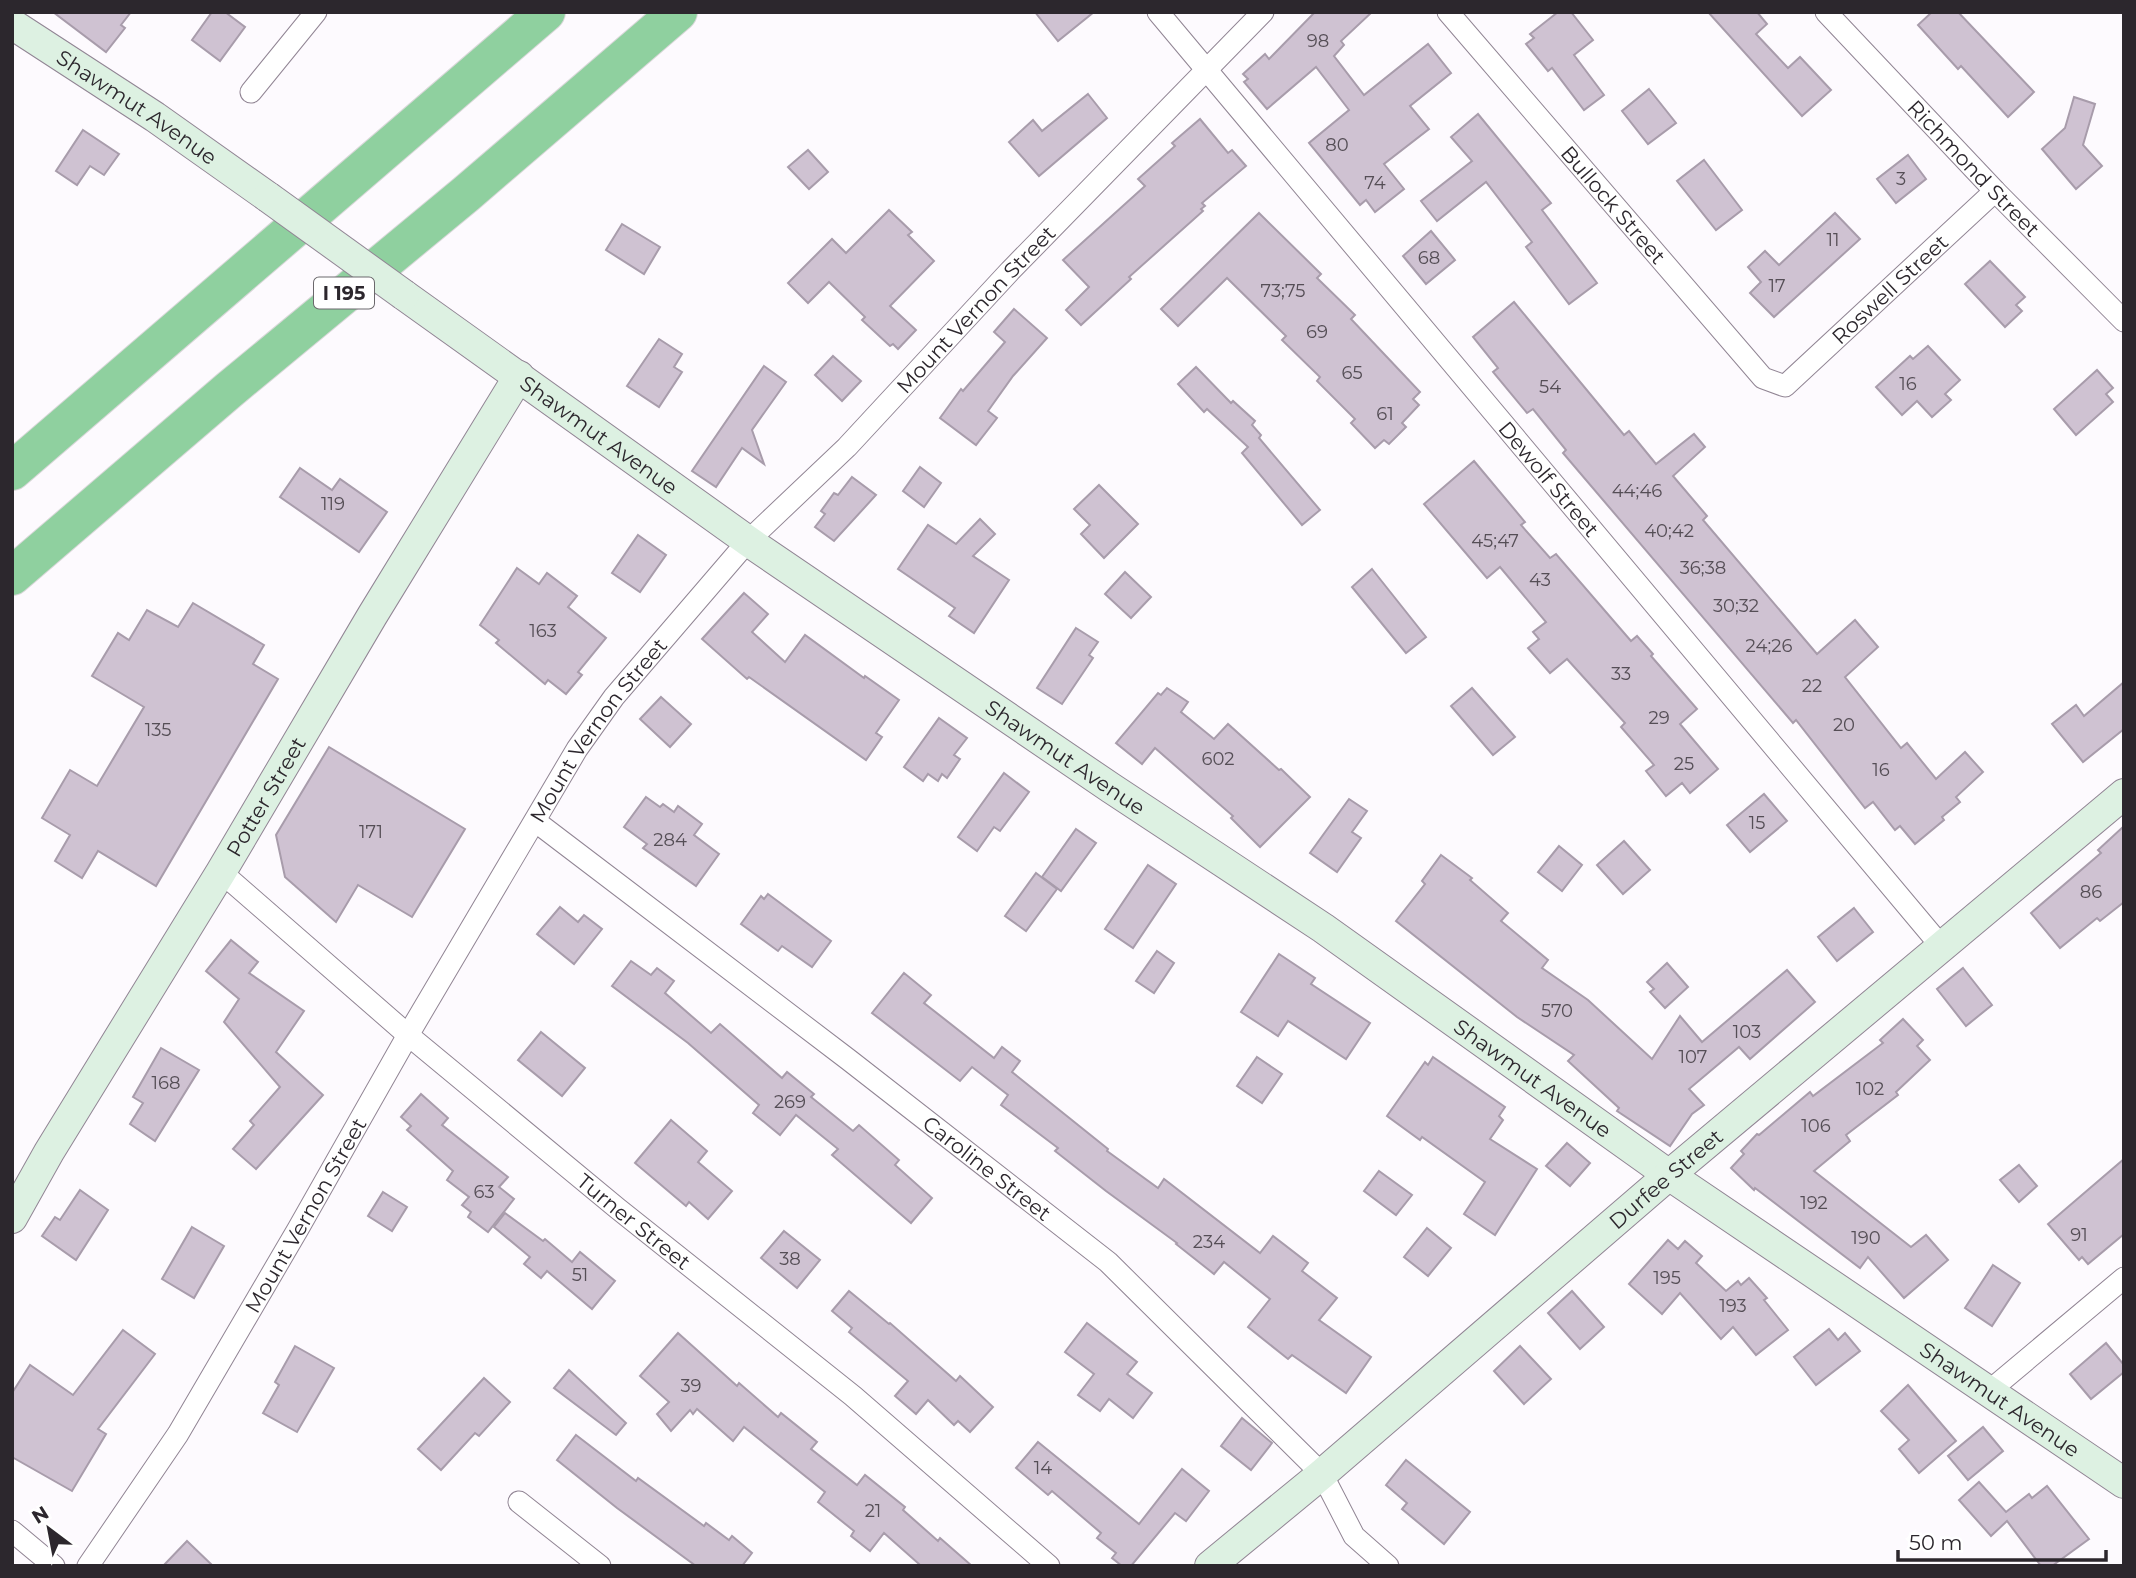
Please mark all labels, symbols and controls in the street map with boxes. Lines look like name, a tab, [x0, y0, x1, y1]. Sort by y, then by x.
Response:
house number: 98	[1307, 30, 1329, 52]
street label: Shawmut Avenue	[52, 44, 222, 169]
street label: Richmond Street	[1903, 94, 2045, 241]
house number: 80	[1325, 134, 1349, 156]
street label: Bullock Street	[1556, 140, 1671, 269]
house number: 3	[1896, 168, 1906, 190]
house number: 74	[1364, 172, 1386, 194]
street label: Mount Vernon Street	[891, 220, 1060, 398]
street label: Roswell Street	[1826, 229, 1953, 349]
house number: 11	[1827, 229, 1840, 251]
house number: 68	[1418, 247, 1440, 269]
house number: 17	[1768, 275, 1786, 297]
road number: I 195	[314, 278, 374, 308]
house number: 73;75	[1261, 280, 1306, 302]
house number: 69	[1306, 321, 1328, 343]
house number: 65	[1341, 362, 1363, 384]
street label: Shawmut Avenue	[516, 370, 683, 499]
house number: 16	[1899, 373, 1917, 395]
house number: 54	[1539, 376, 1561, 398]
house number: 61	[1376, 403, 1394, 425]
street label: Dewolf Street	[1494, 416, 1605, 542]
house number: 44;46	[1612, 480, 1662, 502]
house number: 119	[321, 493, 345, 515]
house number: 40;42	[1644, 520, 1694, 542]
house number: 45;47	[1471, 530, 1519, 552]
house number: 36;38	[1680, 557, 1726, 579]
house number: 43	[1529, 569, 1551, 591]
house number: 30;32	[1713, 595, 1759, 617]
house number: 163	[529, 620, 557, 642]
street label: Mount Vernon Street	[524, 633, 672, 827]
house number: 24;26	[1746, 635, 1792, 657]
house number: 33	[1611, 663, 1631, 685]
house number: 22	[1802, 675, 1822, 697]
street label: Shawmut Avenue	[981, 694, 1150, 820]
house number: 29	[1648, 707, 1670, 729]
house number: 20	[1833, 714, 1855, 736]
house number: 135	[145, 719, 171, 741]
street label: Potter Street	[221, 732, 311, 861]
house number: 602	[1201, 748, 1235, 770]
house number: 25	[1674, 753, 1694, 775]
house number: 16	[1872, 759, 1890, 781]
house number: 15	[1749, 812, 1765, 834]
house number: 171	[359, 821, 383, 843]
house number: 284	[653, 829, 687, 851]
house number: 86	[2080, 881, 2102, 903]
house number: 570	[1541, 1000, 1573, 1022]
street label: Shawmut Avenue	[1449, 1013, 1617, 1143]
house number: 103	[1733, 1021, 1761, 1043]
house number: 107	[1679, 1046, 1707, 1068]
house number: 168	[152, 1072, 180, 1094]
house number: 102	[1856, 1078, 1884, 1100]
house number: 269	[774, 1091, 806, 1113]
street label: Caroline Street	[918, 1110, 1056, 1226]
street label: Mount Vernon Street	[239, 1113, 371, 1317]
house number: 106	[1801, 1115, 1831, 1137]
street label: Durfee Street	[1604, 1123, 1727, 1234]
street label: Turner Street	[572, 1168, 696, 1274]
house number: 63	[473, 1181, 495, 1203]
house number: 192	[1800, 1192, 1828, 1214]
house number: 91	[2070, 1224, 2088, 1246]
house number: 190	[1851, 1227, 1881, 1249]
house number: 234	[1193, 1231, 1225, 1253]
house number: 38	[779, 1248, 801, 1270]
house number: 51	[572, 1264, 588, 1286]
house number: 195	[1653, 1267, 1681, 1289]
house number: 193	[1719, 1295, 1747, 1317]
street label: Shawmut Avenue	[1915, 1336, 2085, 1462]
house number: 39	[680, 1375, 702, 1397]
house number: 14	[1034, 1457, 1052, 1479]
north arrow	[14, 1494, 84, 1564]
house number: 21	[865, 1500, 881, 1522]
text: N	[28, 1501, 53, 1529]
scale bar	[1898, 1518, 2106, 1562]
text: 50 m	[1909, 1530, 1963, 1555]

